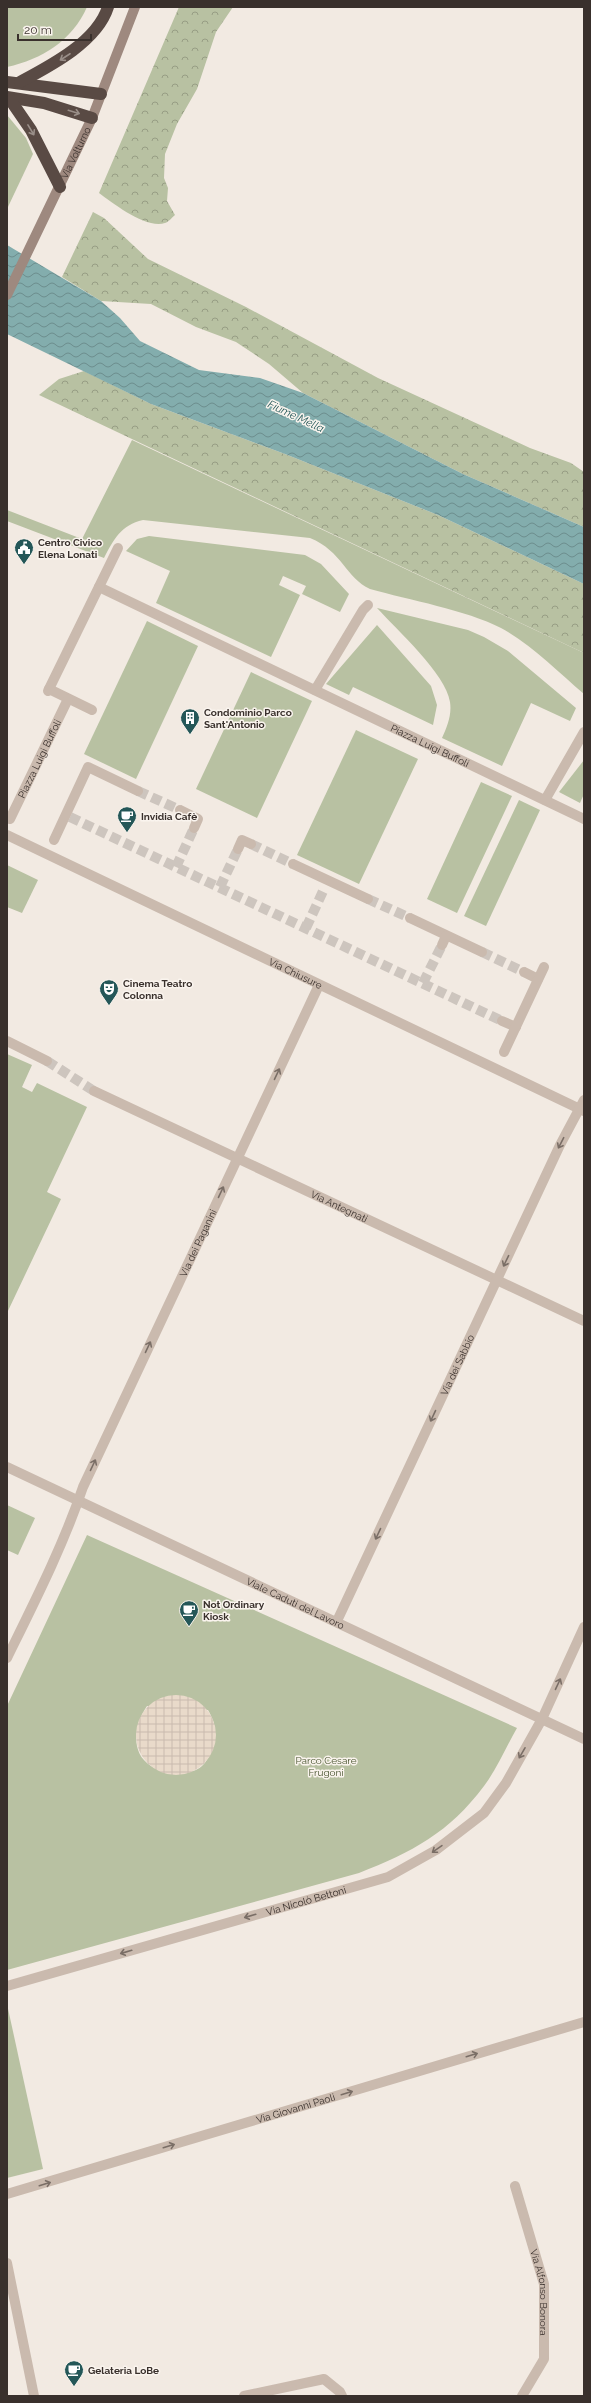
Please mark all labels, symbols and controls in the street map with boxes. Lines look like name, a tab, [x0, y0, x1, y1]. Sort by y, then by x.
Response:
scale bar	[18, 16, 91, 42]
text: 20 m	[24, 23, 52, 37]
one-way arrow	[59, 53, 71, 61]
one-way arrow	[67, 109, 79, 117]
one-way arrow	[27, 124, 35, 136]
street label: Via Volturno	[59, 125, 93, 180]
water label: Fiume Mella	[266, 398, 326, 435]
public building icon: Centro Civico Elena Lonati	[13, 537, 35, 565]
place label: Centro Civico Elena Lonati	[38, 537, 102, 560]
building icon: Condominio Parco Sant'Antonio	[179, 707, 201, 735]
place label: Condominio Parco Sant'Antonio	[204, 707, 292, 730]
street label: Piazza Luigi Buffoli	[16, 718, 63, 800]
street label: Piazza Luigi Buffoli	[389, 722, 471, 769]
cafe icon: Invidia Cafè	[116, 805, 138, 833]
place label: Invidia Cafè	[141, 811, 197, 822]
street label: Via Chiusure	[267, 956, 324, 991]
theatre icon: Cinema Teatro Colonna	[98, 978, 120, 1006]
place label: Cinema Teatro Colonna	[123, 978, 192, 1001]
one-way arrow	[274, 1068, 281, 1080]
one-way arrow	[557, 1137, 564, 1149]
one-way arrow	[218, 1186, 225, 1198]
street label: Via Antegnati	[309, 1189, 369, 1225]
street label: Via dei Paganini	[178, 1208, 219, 1279]
one-way arrow	[502, 1255, 509, 1267]
street label: Via dei Sabbio	[439, 1333, 476, 1397]
one-way arrow	[145, 1342, 152, 1354]
one-way arrow	[429, 1410, 436, 1422]
one-way arrow	[90, 1459, 97, 1471]
one-way arrow	[374, 1528, 381, 1540]
street label: Viale Caduti del Lavoro	[245, 1576, 346, 1631]
cafe icon: Not Ordinary Kiosk	[178, 1599, 200, 1627]
place label: Not Ordinary Kiosk	[203, 1599, 265, 1622]
one-way arrow	[555, 1678, 562, 1690]
one-way arrow	[518, 1747, 526, 1759]
park label: Parco Cesare Frugoni	[295, 1755, 357, 1778]
one-way arrow	[432, 1845, 443, 1853]
street label: Via Nicolò Bettoni	[265, 1884, 347, 1918]
one-way arrow	[244, 1913, 257, 1921]
one-way arrow	[119, 1949, 132, 1956]
one-way arrow	[465, 2051, 478, 2058]
one-way arrow	[341, 2089, 354, 2096]
street label: Via Giovanni Paoli	[255, 2092, 336, 2125]
one-way arrow	[162, 2142, 175, 2149]
one-way arrow	[38, 2180, 51, 2187]
street label: Via Alfonso Bonora	[528, 2248, 549, 2336]
cafe icon: Gelateria LoBe	[63, 2359, 85, 2387]
place label: Gelateria LoBe	[88, 2365, 159, 2376]

